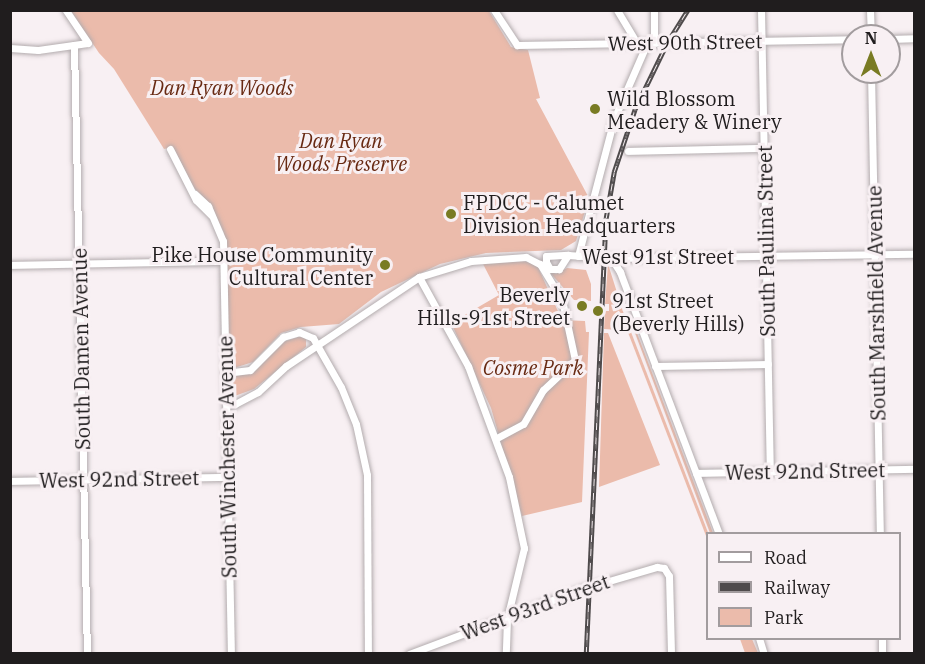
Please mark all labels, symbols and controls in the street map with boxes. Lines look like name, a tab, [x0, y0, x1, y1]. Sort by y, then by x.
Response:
north arrow	[841, 24, 901, 84]
text: N	[865, 28, 877, 48]
street label: West 90th Street	[607, 29, 763, 55]
park label: Dan Ryan Woods	[151, 75, 293, 99]
place label: Wild Blossom Meadery & Winery	[607, 86, 782, 133]
marker: Wild Blossom Meadery & Winery	[588, 102, 602, 116]
park label: Dan Ryan Woods Preserve	[275, 129, 407, 176]
street label: South Paulina Street	[752, 145, 780, 337]
street label: South Marshfield Avenue	[862, 185, 890, 421]
place label: FPDCC - Calumet Division Headquarters	[463, 190, 676, 237]
marker: FPDCC - Calumet Division Headquarters	[444, 207, 458, 221]
place label: Pike House Community Cultural Center	[152, 242, 373, 289]
street label: West 91st Street	[582, 244, 734, 268]
street label: South Damen Avenue	[67, 248, 95, 450]
marker: Pike House Community Cultural Center	[378, 258, 392, 272]
place label: Beverly Hills-91st Street	[417, 282, 570, 329]
place label: 91st Street (Beverly Hills)	[612, 288, 744, 335]
marker: Beverly Hills-91st Street	[575, 299, 589, 313]
marker: 91st Street (Beverly Hills)	[589, 302, 607, 320]
street label: South Winchester Avenue	[213, 336, 241, 578]
park label: Cosme Park	[483, 355, 583, 379]
street label: West 92nd Street	[725, 458, 885, 484]
street label: West 92nd Street	[39, 466, 199, 492]
legend	[706, 532, 901, 640]
text: Road	[764, 546, 807, 569]
street label: West 93rd Street	[457, 569, 613, 645]
text: Railway	[764, 576, 830, 599]
text: Park	[764, 606, 803, 629]

